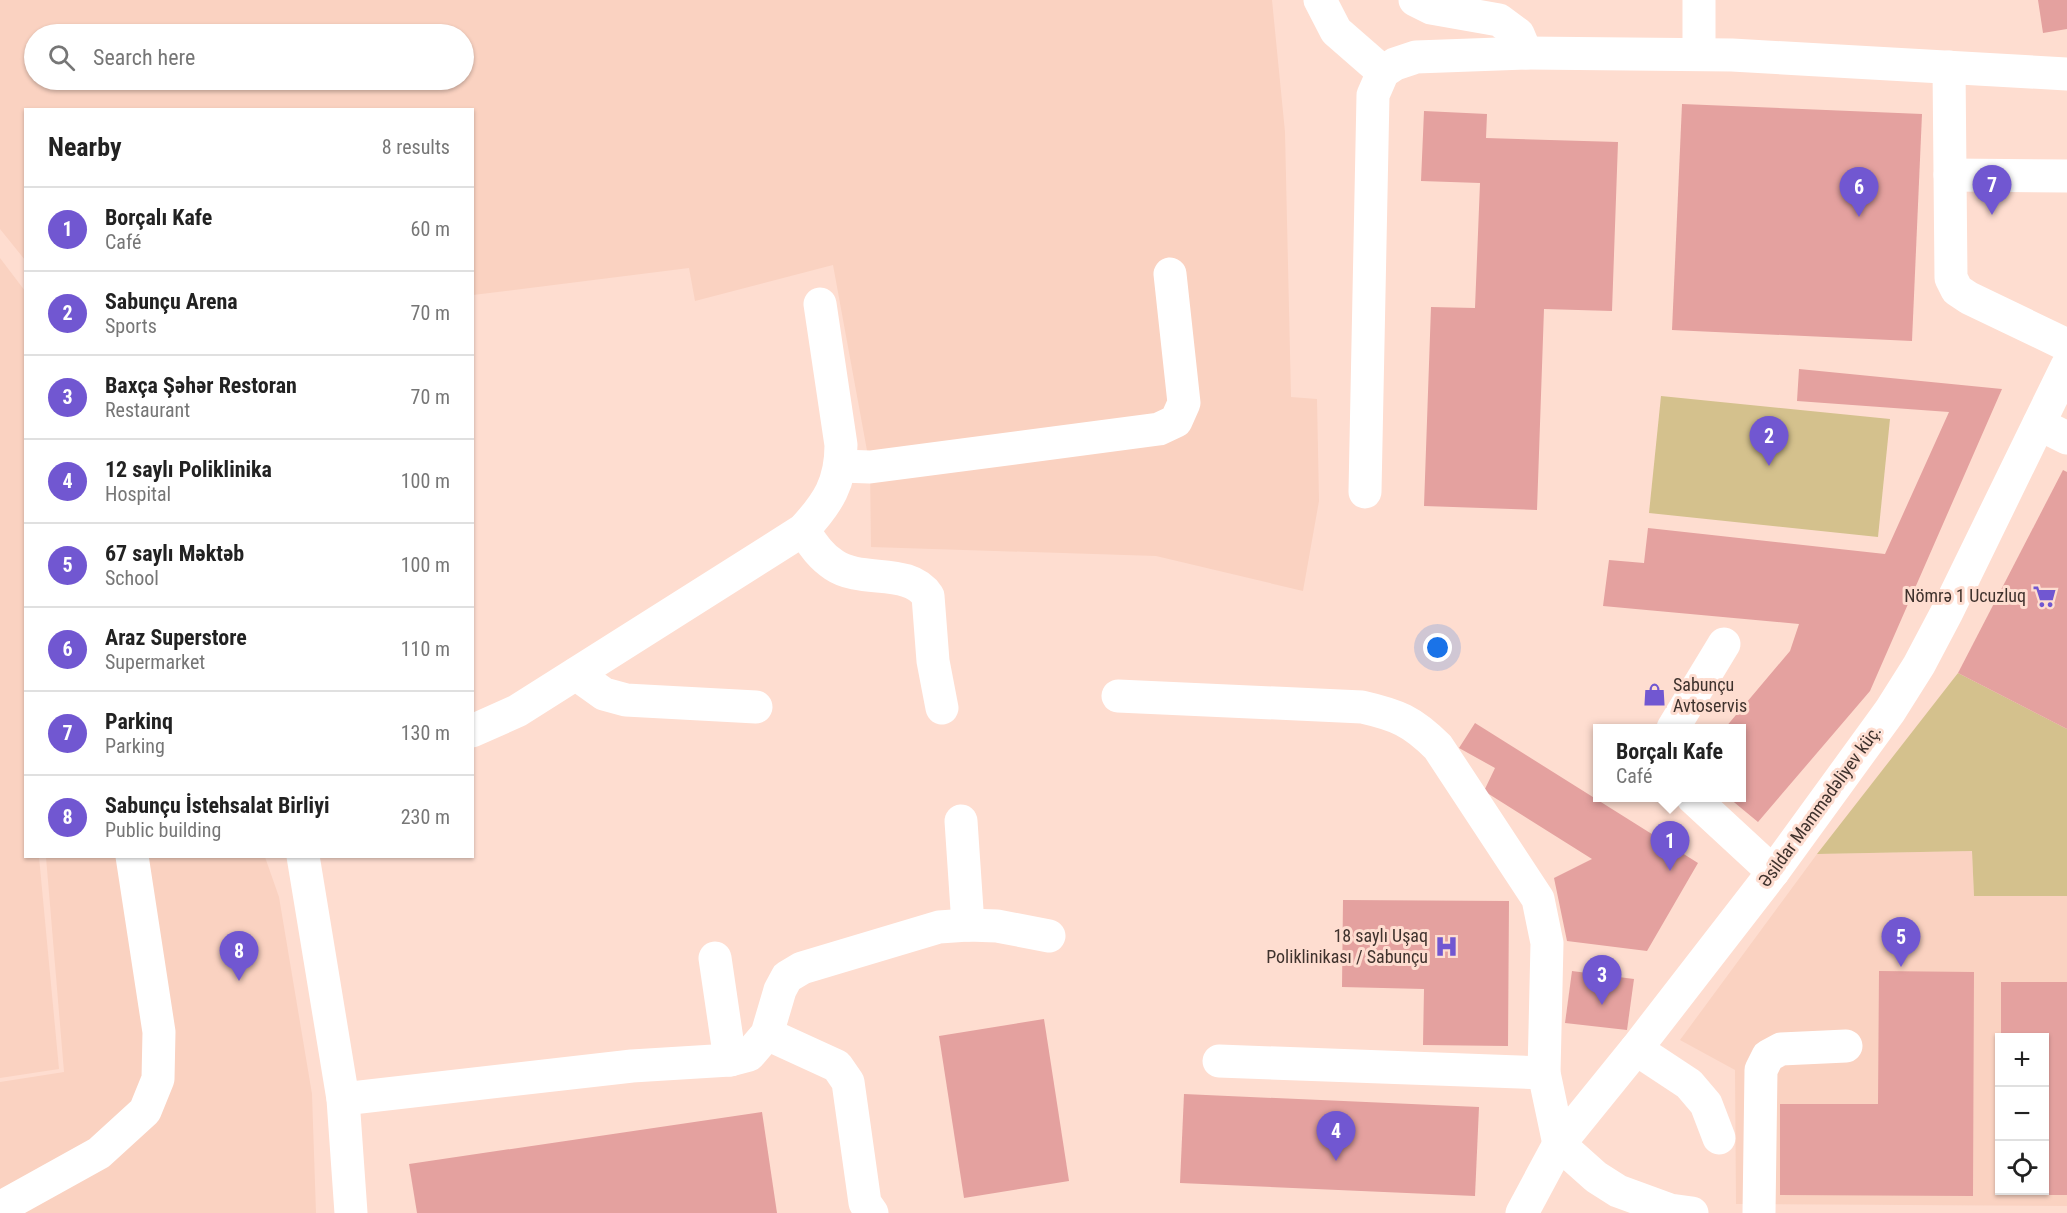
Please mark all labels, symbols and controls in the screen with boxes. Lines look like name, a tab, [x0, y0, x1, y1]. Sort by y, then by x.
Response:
search box	[24, 24, 474, 90]
icon: search	[45, 41, 78, 74]
text: Search here	[93, 45, 195, 70]
text: Nearby	[48, 132, 122, 162]
text: 8 results	[382, 135, 450, 159]
pin: 7	[1972, 166, 2012, 215]
pin: 6	[1840, 168, 1878, 217]
text: Borçalı Kafe	[105, 205, 212, 230]
text: 1	[62, 217, 73, 241]
text: 60 m	[411, 217, 450, 241]
text: Café	[105, 230, 141, 254]
text: Sabunçu Arena	[105, 289, 238, 314]
text: 2	[62, 301, 73, 325]
text: 70 m	[411, 301, 450, 325]
text: Sports	[105, 314, 157, 338]
text: Baxça Şəhər Restoran	[105, 373, 297, 398]
text: 3	[62, 385, 73, 409]
text: 70 m	[411, 385, 450, 409]
text: Restaurant	[105, 398, 190, 422]
pin: 2	[1750, 416, 1788, 466]
text: 12 saylı Poliklinika	[105, 457, 272, 482]
text: 4	[62, 469, 73, 493]
text: 100 m	[401, 469, 450, 493]
text: Hospital	[105, 482, 171, 506]
text: 67 saylı Məktəb	[105, 541, 244, 566]
text: 5	[62, 553, 73, 577]
text: 100 m	[401, 553, 450, 577]
text: School	[105, 566, 159, 590]
supermarket icon: Nömrə 1 Ucuzluq	[2031, 583, 2057, 609]
place label: Nömrə 1 Ucuzluq	[1904, 585, 2026, 606]
text: Araz Superstore	[105, 625, 247, 650]
your location	[1423, 633, 1452, 662]
text: 6	[62, 637, 73, 661]
text: 110 m	[401, 637, 450, 661]
text: Supermarket	[105, 650, 205, 674]
place label: Sabunçu Avtoservis	[1673, 674, 1747, 716]
shop icon: Sabunçu Avtoservis	[1642, 682, 1668, 708]
text: Parkinq	[105, 709, 173, 734]
text: 7	[62, 721, 73, 745]
text: 130 m	[401, 721, 450, 745]
street label: Əsildar Məmmədəliyev küç.	[1754, 721, 1885, 891]
popup	[1593, 724, 1746, 802]
text: Parking	[105, 734, 165, 758]
text: Borçalı Kafe	[1616, 739, 1723, 764]
text: Café	[1616, 764, 1652, 788]
text: Sabunçu İstehsalat Birliyi	[105, 793, 330, 818]
text: 8	[62, 805, 73, 829]
text: 230 m	[401, 805, 450, 829]
text: Public building	[105, 818, 221, 842]
pin: 1	[1650, 822, 1690, 871]
pin: 5	[1882, 918, 1920, 967]
place label: 18 saylı Uşaq Poliklinikası / Sabunçu	[1266, 925, 1428, 967]
pin: 8	[220, 932, 258, 981]
hospital icon: 18 saylı Uşaq Poliklinikası / Sabunçu	[1433, 933, 1459, 959]
pin: 3	[1582, 956, 1622, 1005]
map controls	[1995, 1033, 2049, 1195]
button: +	[1995, 1033, 2049, 1087]
button: −	[1995, 1087, 2049, 1141]
pin: 4	[1316, 1112, 1356, 1161]
button: locate	[1995, 1141, 2049, 1195]

